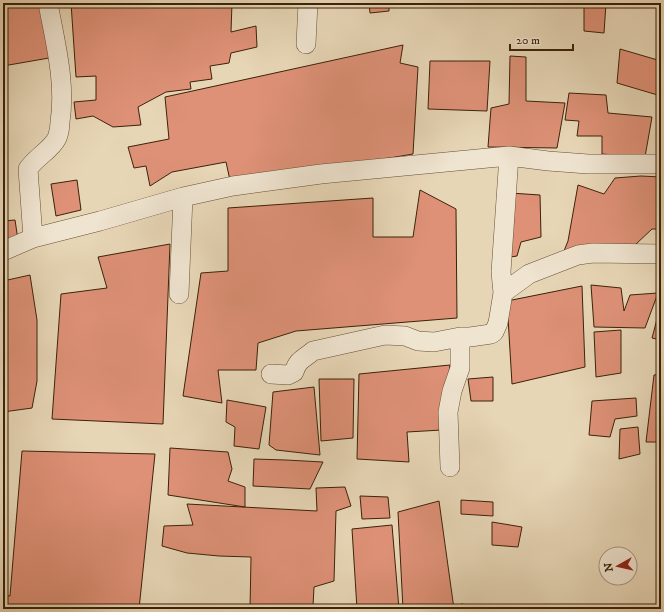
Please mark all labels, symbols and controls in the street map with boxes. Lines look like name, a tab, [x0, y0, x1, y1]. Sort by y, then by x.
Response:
scale bar	[510, 26, 573, 52]
text: 20 m	[516, 33, 540, 48]
north arrow	[598, 546, 638, 586]
text: N	[602, 562, 617, 573]

